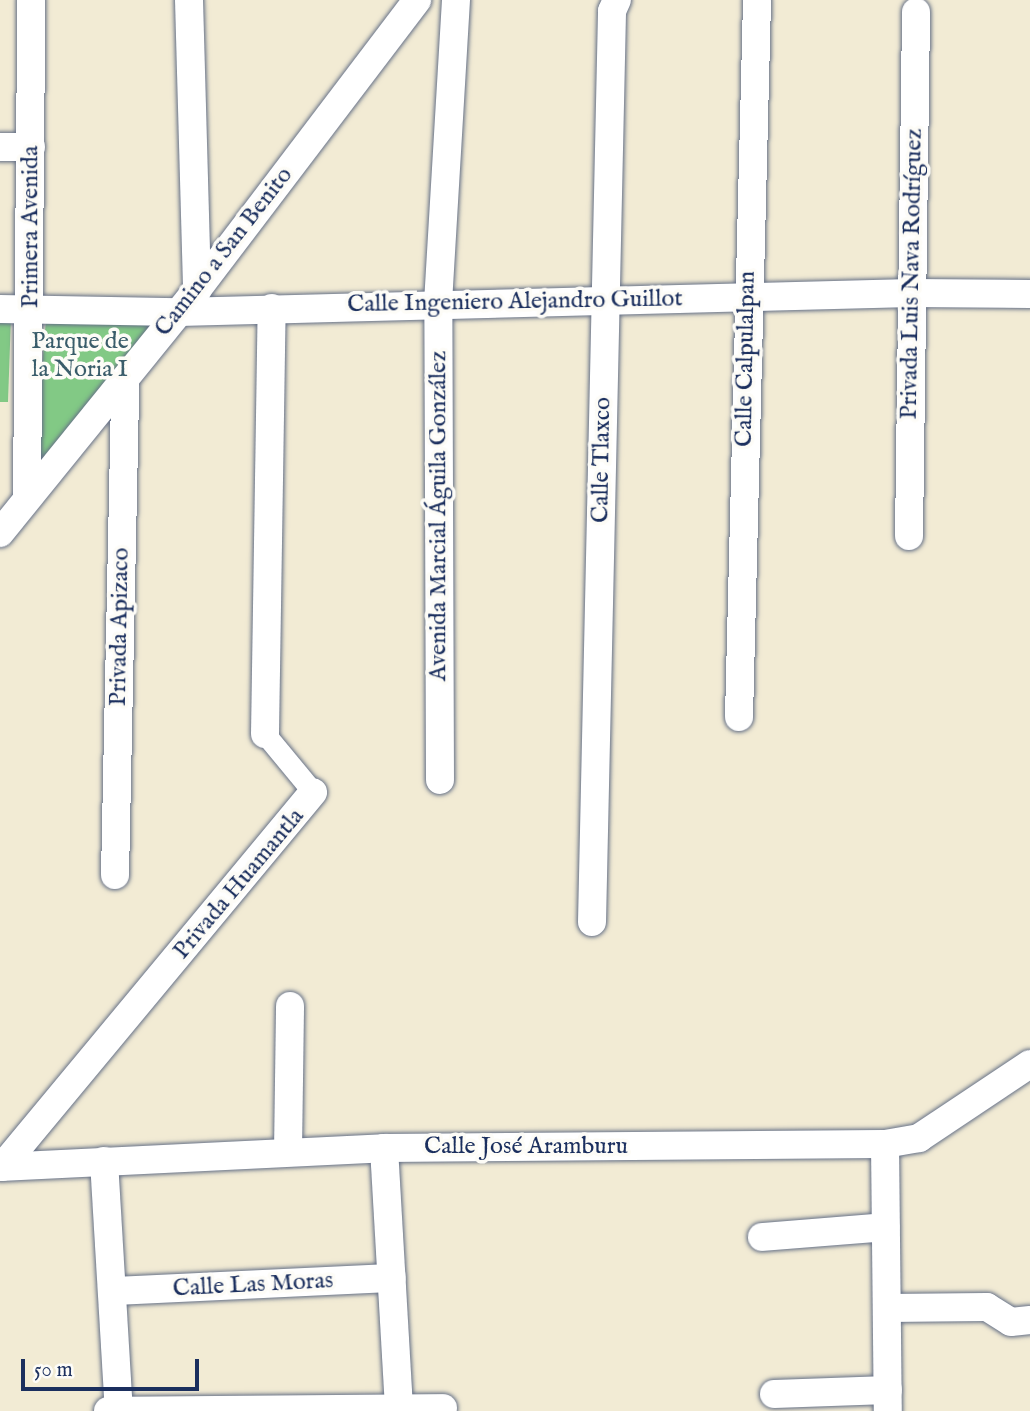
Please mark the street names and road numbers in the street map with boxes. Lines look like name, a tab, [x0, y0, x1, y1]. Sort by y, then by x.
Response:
street label: Privada Luis Nava Rodríguez	[895, 128, 929, 420]
street label: Primera Avenida	[17, 146, 45, 308]
street label: Camino a San Benito	[149, 162, 299, 342]
street label: Calle Calpulalpan	[730, 271, 762, 447]
street label: Calle Ingeniero Alejandro Guillot	[347, 285, 683, 319]
street label: Avenida Marcial Águila González	[425, 351, 453, 681]
street label: Calle Tlaxco	[587, 397, 617, 523]
street label: Privada Apizaco	[104, 547, 136, 707]
street label: Privada Huamantla	[167, 803, 311, 965]
street label: Calle José Aramburu	[424, 1133, 628, 1161]
street label: Calle Las Moras	[172, 1266, 334, 1304]

